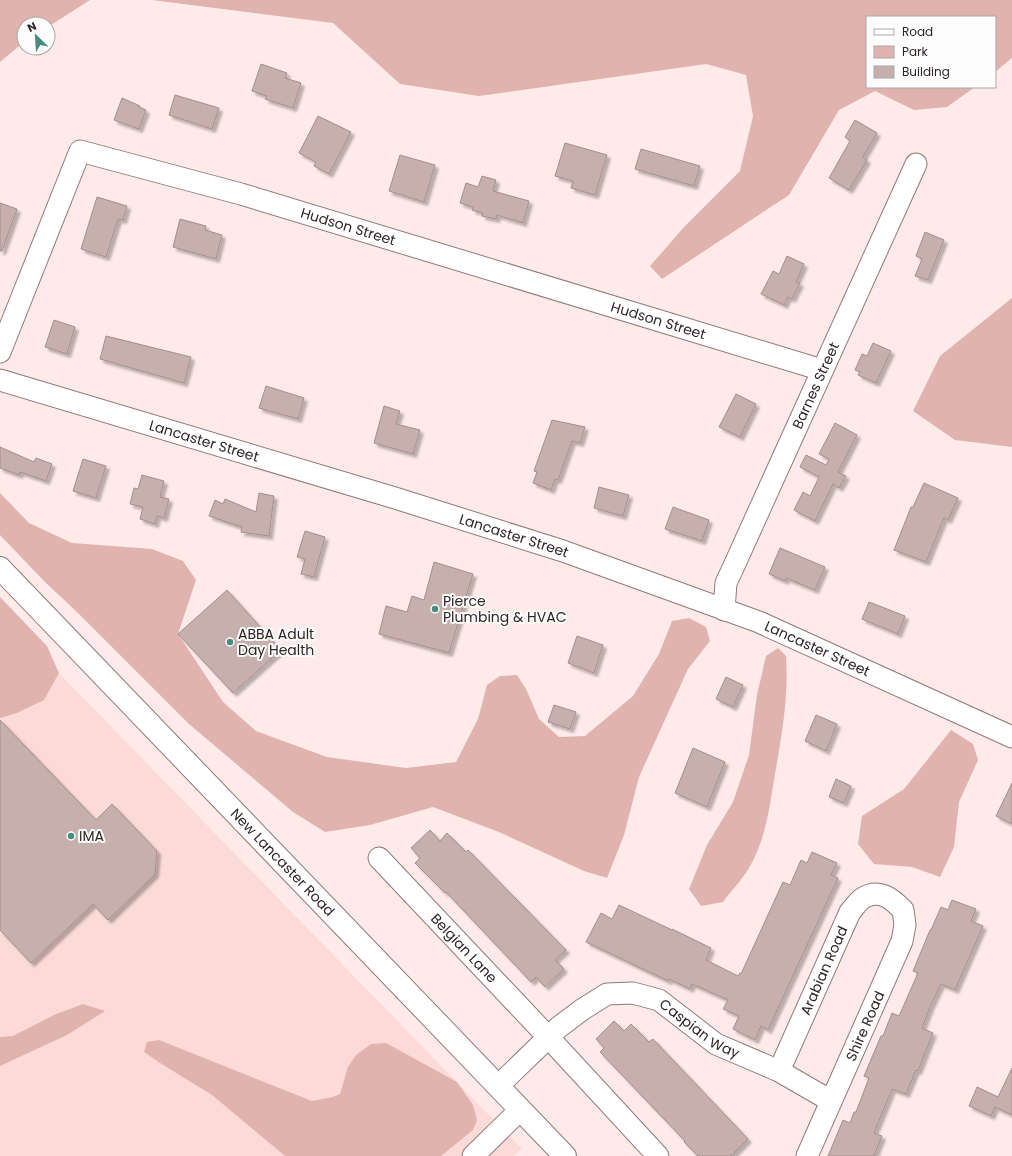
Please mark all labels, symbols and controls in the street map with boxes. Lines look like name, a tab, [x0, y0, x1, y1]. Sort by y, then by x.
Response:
north arrow	[16, 16, 56, 56]
legend	[866, 16, 996, 88]
text: N	[25, 18, 39, 36]
text: Road	[902, 23, 933, 40]
text: Park	[902, 43, 929, 60]
text: Building	[902, 63, 950, 80]
street label: Hudson Street	[298, 203, 398, 250]
street label: Hudson Street	[608, 297, 708, 344]
street label: Barnes Street	[787, 339, 844, 432]
street label: Lancaster Street	[147, 415, 261, 467]
street label: Lancaster Street	[457, 509, 571, 562]
place label: Pierce Plumbing & HVAC	[443, 591, 566, 627]
marker: Pierce Plumbing & HVAC	[430, 604, 440, 614]
street label: Lancaster Street	[762, 616, 873, 681]
place label: ABBA Adult Day Health	[238, 624, 314, 660]
marker: ABBA Adult Day Health	[225, 637, 235, 647]
street label: New Lancaster Road	[226, 804, 339, 921]
place label: IMA	[79, 826, 104, 846]
marker: IMA	[66, 831, 76, 841]
street label: Belgian Lane	[426, 909, 502, 988]
street label: Arabian Road	[795, 923, 852, 1018]
street label: Shire Road	[841, 988, 889, 1064]
street label: Caspian Way	[655, 994, 743, 1063]

